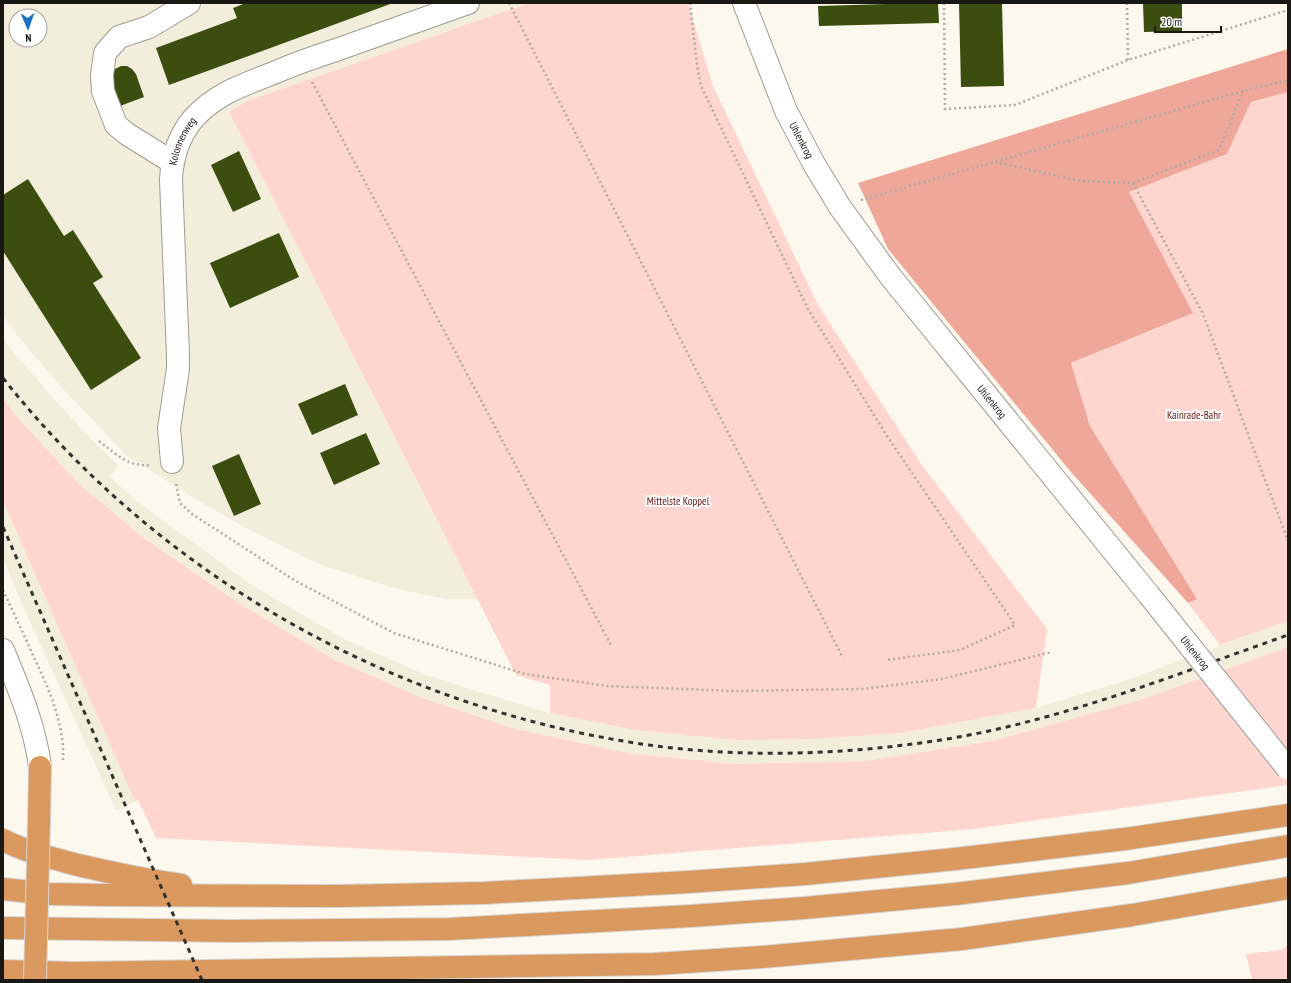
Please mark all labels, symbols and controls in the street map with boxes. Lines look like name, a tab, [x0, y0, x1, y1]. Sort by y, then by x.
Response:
north arrow	[8, 8, 48, 48]
scale bar	[1155, 8, 1221, 34]
text: 20 m	[1161, 14, 1182, 29]
text: N	[25, 31, 32, 45]
street label: Kolonnenweg	[166, 114, 199, 166]
street label: Uhlenkrog	[786, 120, 817, 161]
street label: Uhlenkrog	[974, 382, 1010, 421]
park label: Kainrade-Bahr	[1167, 408, 1221, 422]
park label: Mittelste Koppel	[647, 494, 710, 508]
street label: Uhlenkrog	[1177, 633, 1213, 673]

